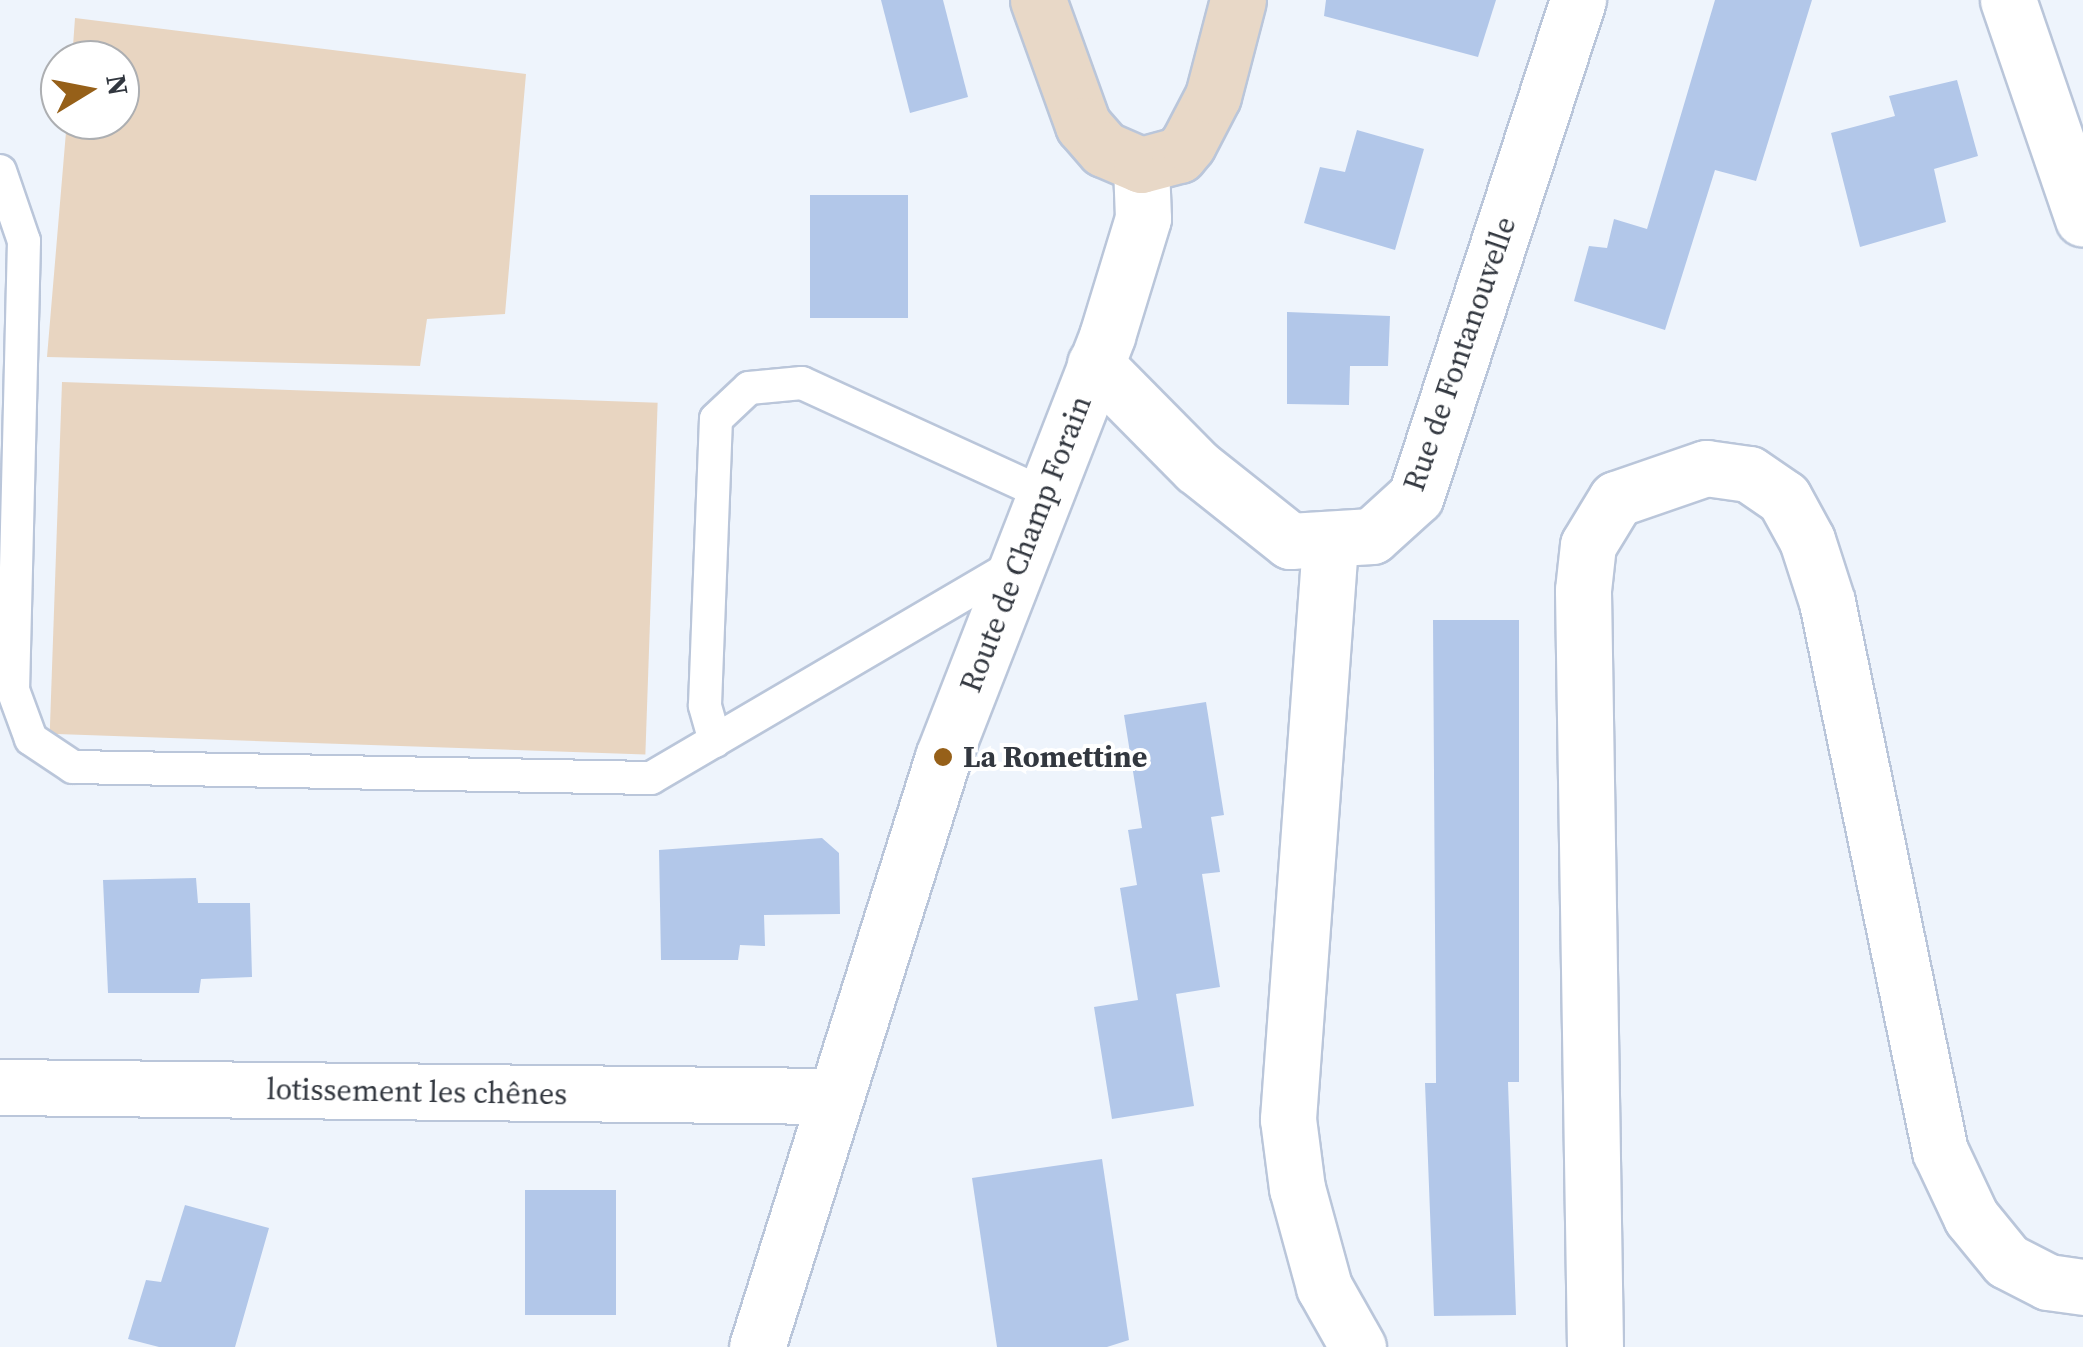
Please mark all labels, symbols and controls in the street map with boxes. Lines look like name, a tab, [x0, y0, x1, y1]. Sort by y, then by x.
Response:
north arrow	[40, 40, 140, 140]
text: N	[97, 72, 138, 98]
street label: Rue de Fontanouvelle	[1396, 212, 1524, 496]
street label: Route de Champ Forain	[953, 391, 1099, 697]
place label: La Romettine	[963, 739, 1147, 775]
marker: La Romettine	[932, 746, 954, 768]
street label: lotissement les chênes	[266, 1071, 568, 1113]

